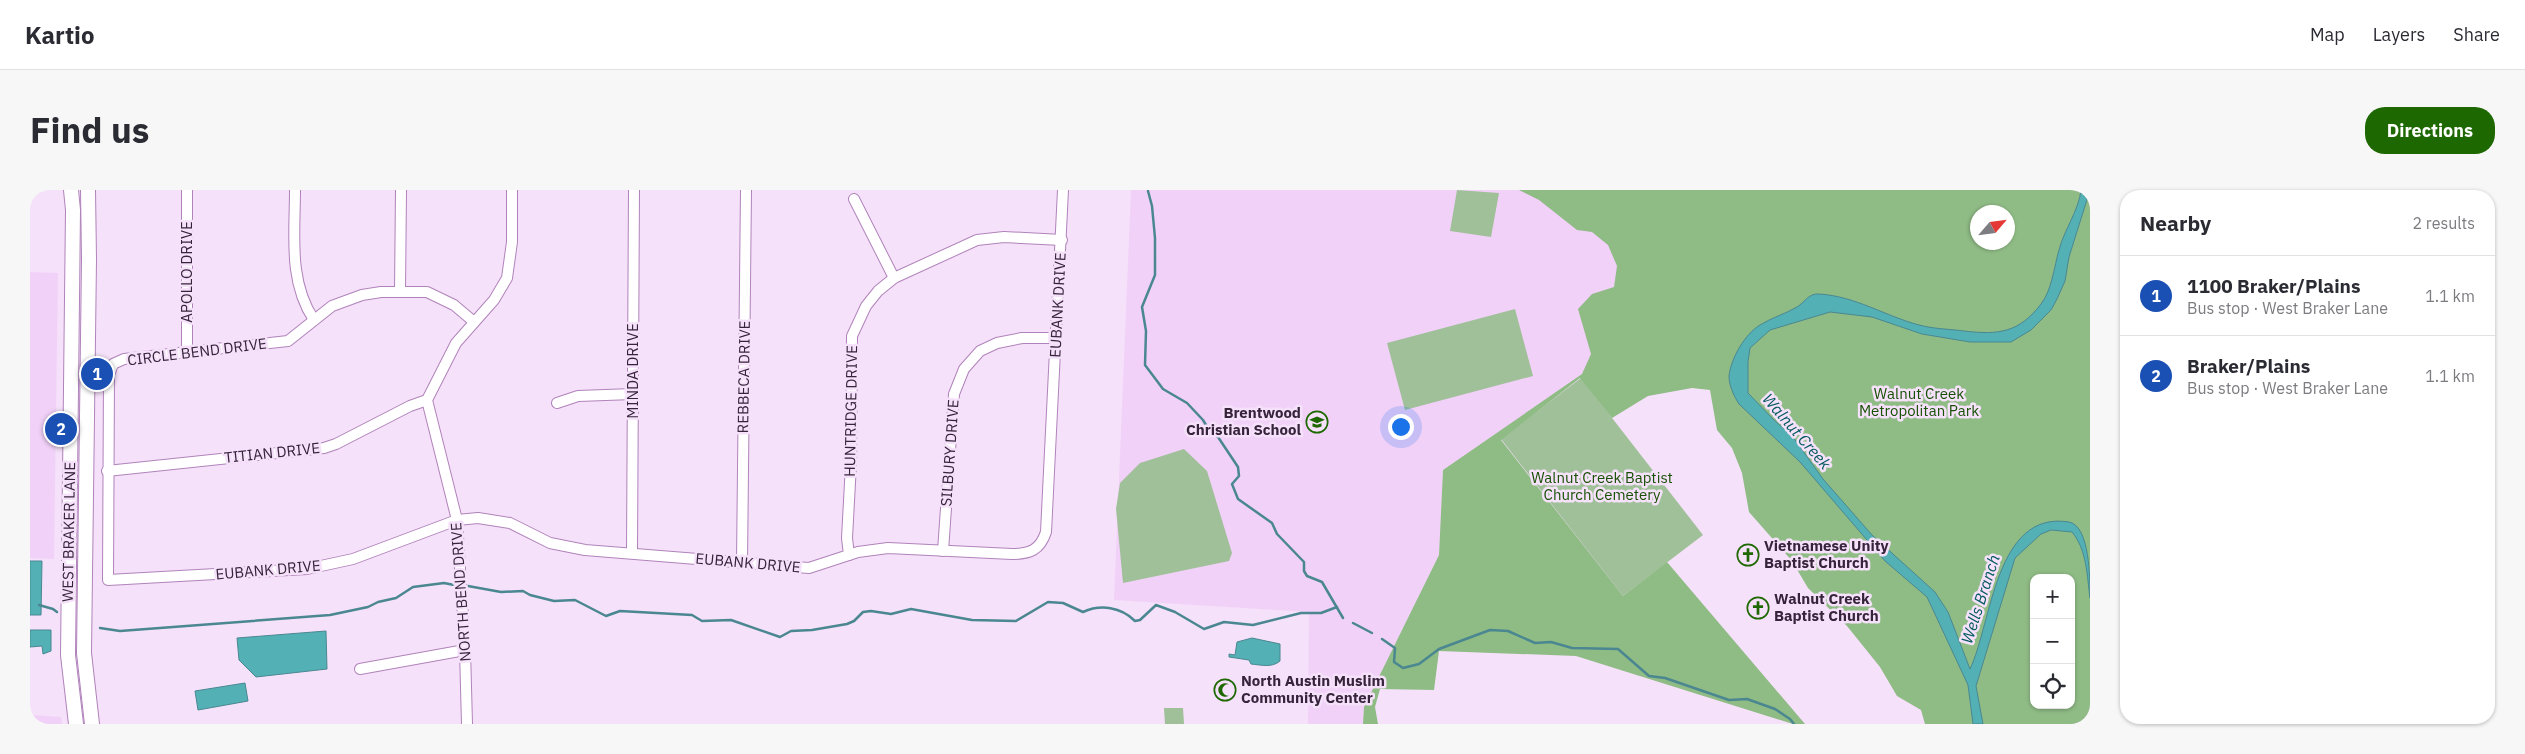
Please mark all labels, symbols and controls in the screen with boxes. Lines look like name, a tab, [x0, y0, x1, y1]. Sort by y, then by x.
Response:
text: Kartio	[25, 19, 95, 51]
text: Map	[2310, 23, 2345, 46]
text: Layers	[2373, 23, 2425, 46]
text: Share	[2453, 23, 2500, 46]
text: Find us	[30, 107, 149, 153]
button: Directions	[2365, 107, 2495, 154]
north arrow	[1970, 205, 2015, 250]
text: Nearby	[2140, 209, 2211, 237]
text: 2 results	[2412, 213, 2475, 233]
street label: APOLLO DRIVE	[177, 221, 196, 323]
street label: EUBANK DRIVE	[1045, 252, 1070, 358]
text: 1100 Braker/Plains	[2187, 274, 2360, 298]
text: 1	[2151, 286, 2161, 306]
text: 1.1 km	[2425, 286, 2475, 306]
text: Bus stop · West Braker Lane	[2187, 298, 2388, 318]
street label: REBBECA DRIVE	[733, 320, 754, 434]
street label: MINDA DRIVE	[623, 323, 642, 419]
street label: CIRCLE BEND DRIVE	[126, 334, 268, 369]
street label: HUNTRIDGE DRIVE	[840, 345, 861, 477]
text: Braker/Plains	[2187, 354, 2310, 378]
pin: 1	[81, 355, 113, 393]
text: 2	[2151, 366, 2161, 386]
text: 1.1 km	[2425, 366, 2475, 386]
text: Bus stop · West Braker Lane	[2187, 378, 2388, 398]
park label: Walnut Creek Metropolitan Park	[1859, 384, 1979, 420]
water label: Walnut Creek	[1759, 389, 1836, 474]
street label: SILBURY DRIVE	[936, 399, 963, 507]
place label: Brentwood Christian School	[1186, 403, 1301, 439]
pin: 2	[45, 410, 77, 448]
school or university icon: Brentwood Christian School	[1305, 410, 1329, 434]
your location	[1388, 414, 1414, 440]
street label: TITIAN DRIVE	[223, 438, 321, 467]
street label: WEST BRAKER LANE	[58, 462, 79, 602]
park label: Walnut Creek Baptist Church Cemetery	[1531, 468, 1673, 504]
street label: NORTH BEND DRIVE	[446, 522, 475, 662]
place label: Vietnamese Unity Baptist Church	[1764, 536, 1888, 572]
church icon: Vietnamese Unity Baptist Church	[1736, 543, 1760, 567]
street label: EUBANK DRIVE	[695, 548, 801, 577]
water label: Wells Branch	[1956, 552, 2004, 646]
street label: EUBANK DRIVE	[215, 555, 321, 584]
map controls	[2030, 574, 2075, 709]
button: +	[2030, 574, 2075, 619]
place label: Walnut Creek Baptist Church	[1774, 589, 1879, 625]
church icon: Walnut Creek Baptist Church	[1746, 596, 1770, 620]
button: −	[2030, 619, 2075, 664]
button: locate	[2030, 664, 2075, 709]
place label: North Austin Muslim Community Center	[1241, 671, 1385, 707]
mosque icon: North Austin Muslim Community Center	[1213, 678, 1237, 702]

